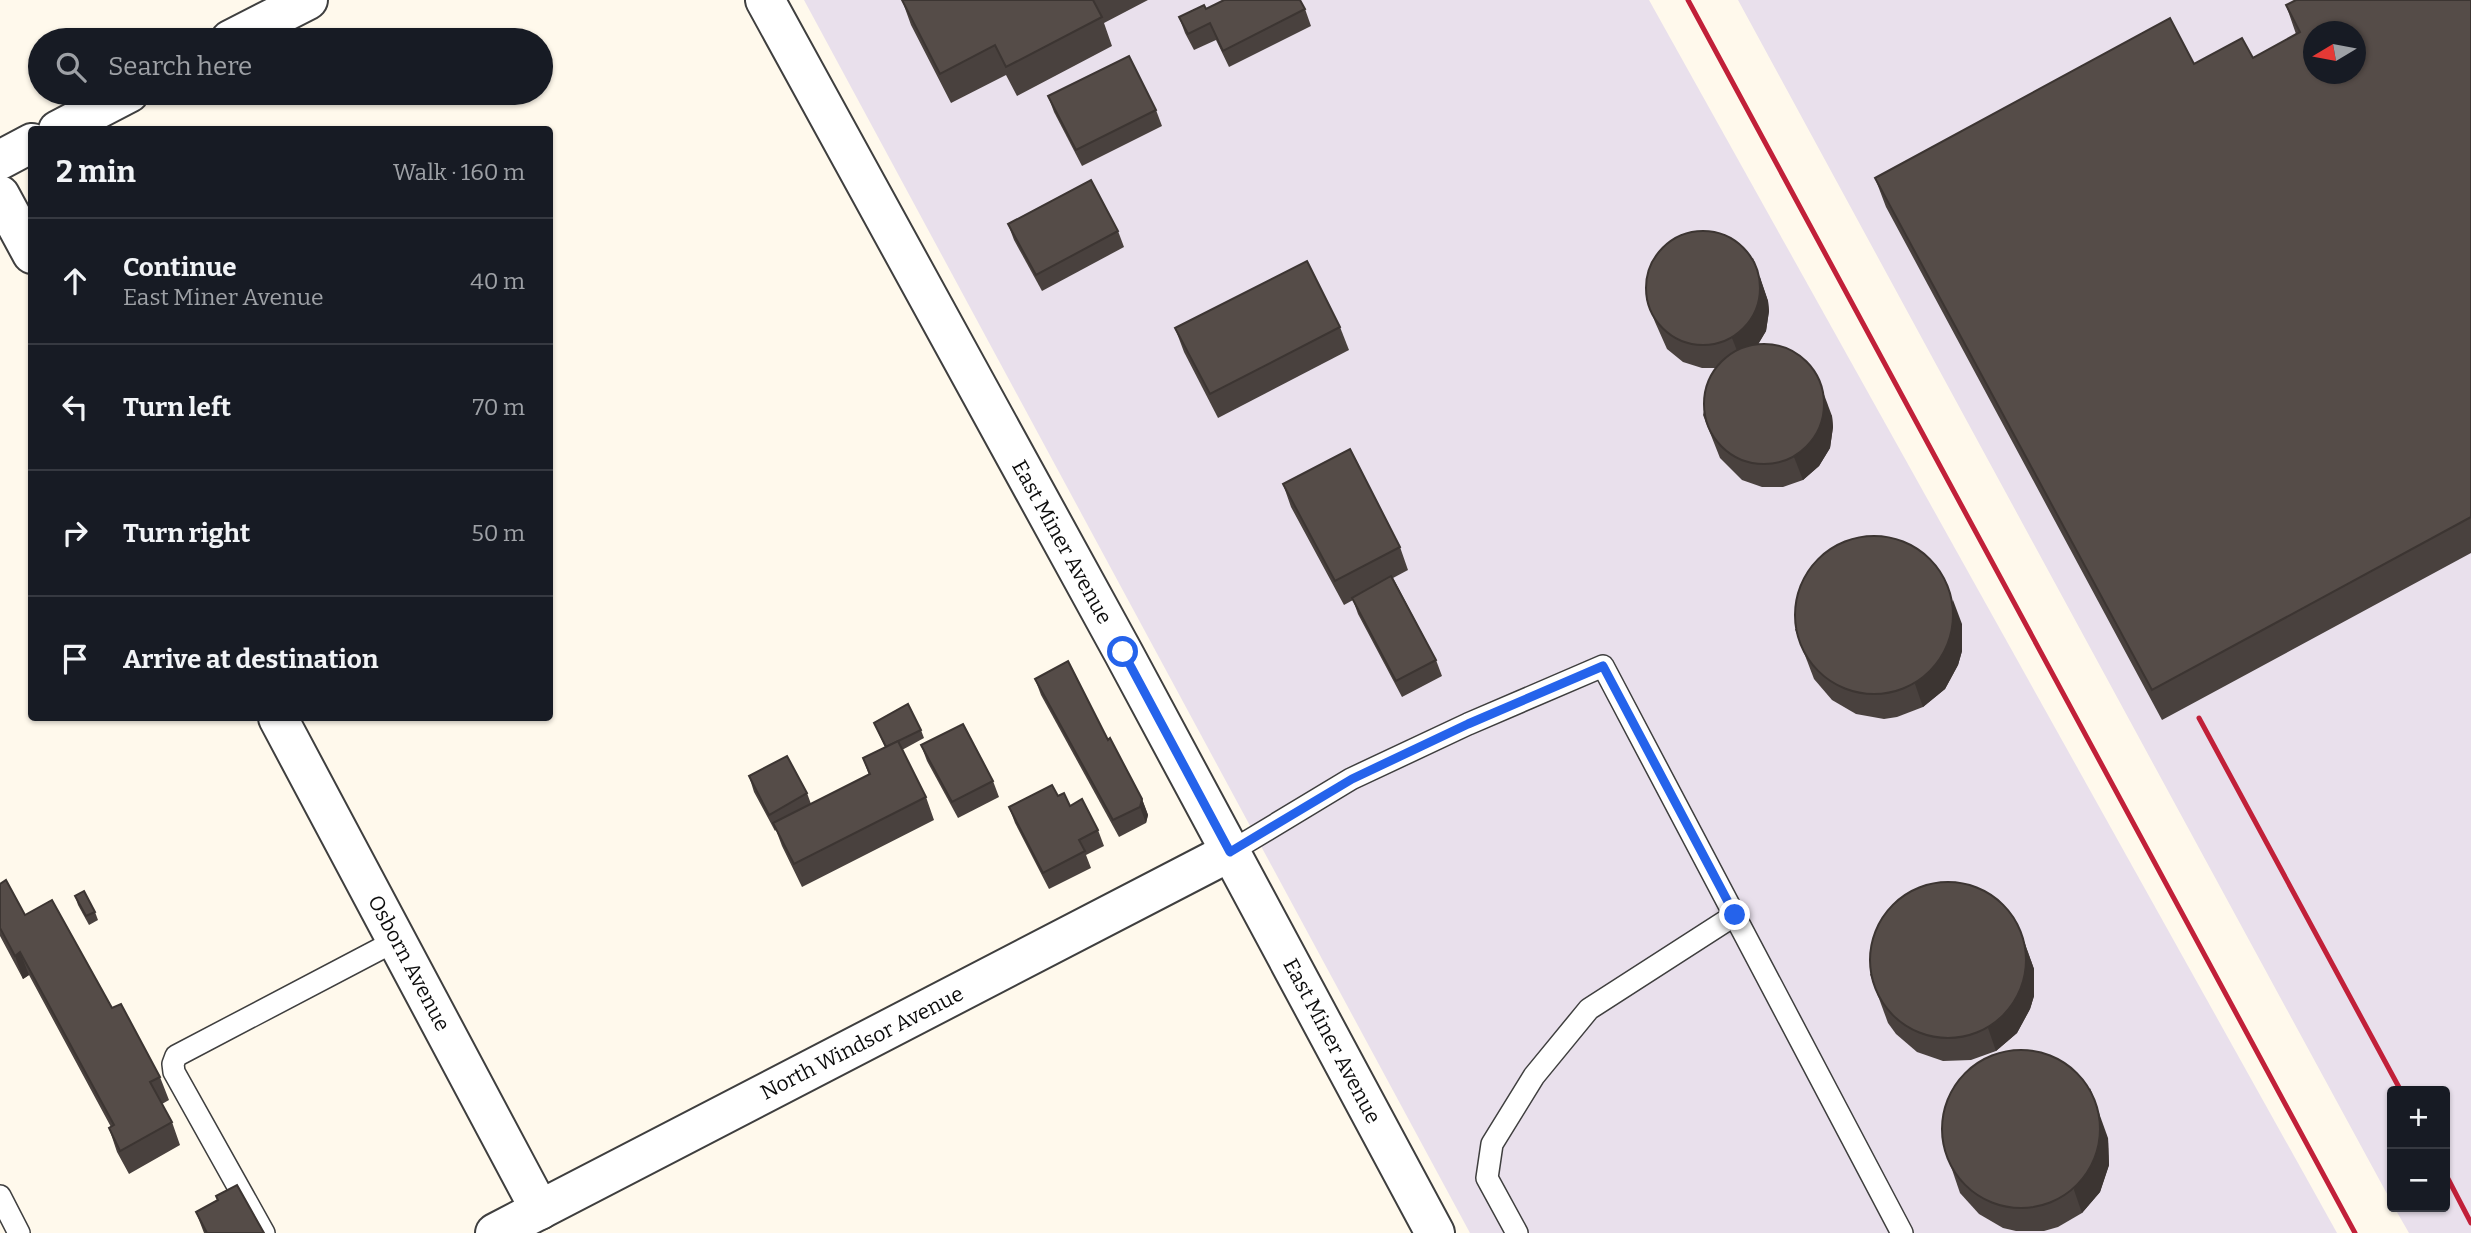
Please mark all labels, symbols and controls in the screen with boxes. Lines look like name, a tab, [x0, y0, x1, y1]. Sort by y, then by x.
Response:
north arrow	[2303, 21, 2366, 84]
search box	[28, 28, 553, 105]
icon: search	[52, 48, 90, 86]
text: Search here	[108, 51, 252, 82]
text: 2 min	[56, 154, 136, 190]
text: Walk · 160 m	[393, 158, 525, 186]
text: Continue	[123, 252, 237, 283]
icon: ahead	[56, 262, 94, 300]
text: 40 m	[470, 267, 525, 295]
text: East Miner Avenue	[123, 283, 323, 311]
icon: left	[56, 388, 94, 426]
text: Turn left	[123, 392, 231, 423]
text: 70 m	[473, 393, 525, 421]
street label: East Miner Avenue	[1006, 456, 1118, 628]
icon: right	[56, 514, 94, 552]
text: Turn right	[123, 518, 250, 549]
text: 50 m	[471, 519, 525, 547]
route start	[1107, 636, 1138, 667]
icon: arrive	[56, 640, 94, 678]
text: Arrive at destination	[123, 644, 378, 675]
street label: Osborn Avenue	[362, 891, 456, 1035]
route end	[1719, 899, 1750, 930]
street label: East Miner Avenue	[1278, 954, 1386, 1128]
street label: North Windsor Avenue	[756, 981, 968, 1105]
map controls	[2387, 1086, 2450, 1212]
button: +	[2387, 1086, 2450, 1149]
button: −	[2387, 1149, 2450, 1212]

